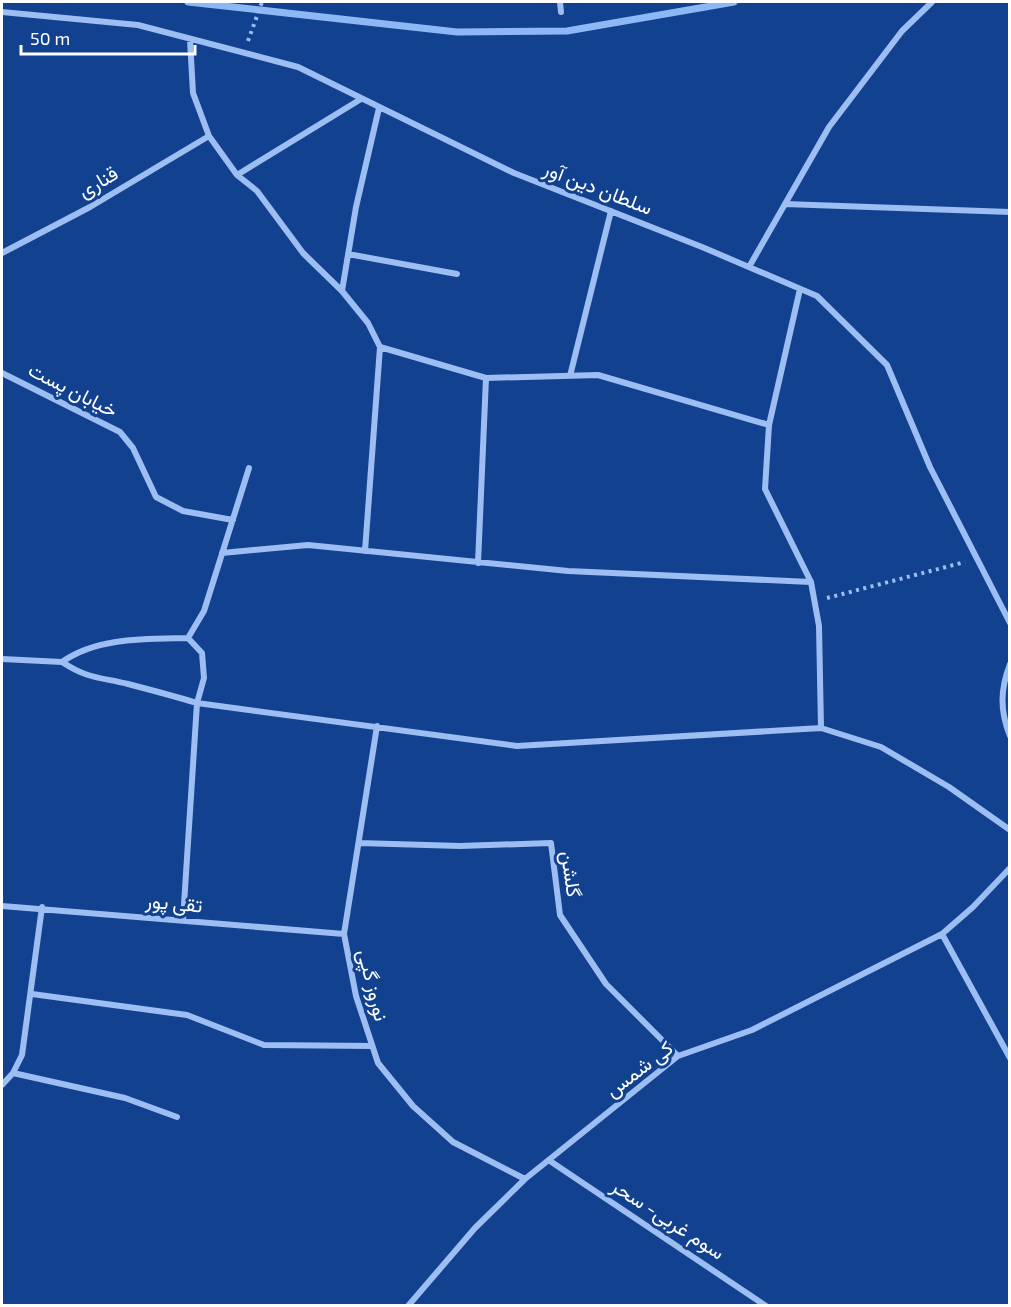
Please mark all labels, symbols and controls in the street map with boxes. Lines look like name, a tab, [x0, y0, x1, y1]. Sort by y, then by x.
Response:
scale bar	[21, 18, 195, 56]
text: 50 m	[30, 27, 70, 49]
street label: سلطان دین آور	[539, 155, 656, 221]
street label: قناری	[73, 160, 123, 204]
street label: خیابان پست	[24, 356, 122, 424]
street label: گلشن	[556, 849, 587, 899]
street label: تقی پور	[143, 887, 204, 919]
street label: نوروز گپی	[351, 946, 394, 1024]
street label: کی شمس	[600, 1035, 678, 1102]
street label: سوم غربی- سحر	[606, 1172, 730, 1265]

